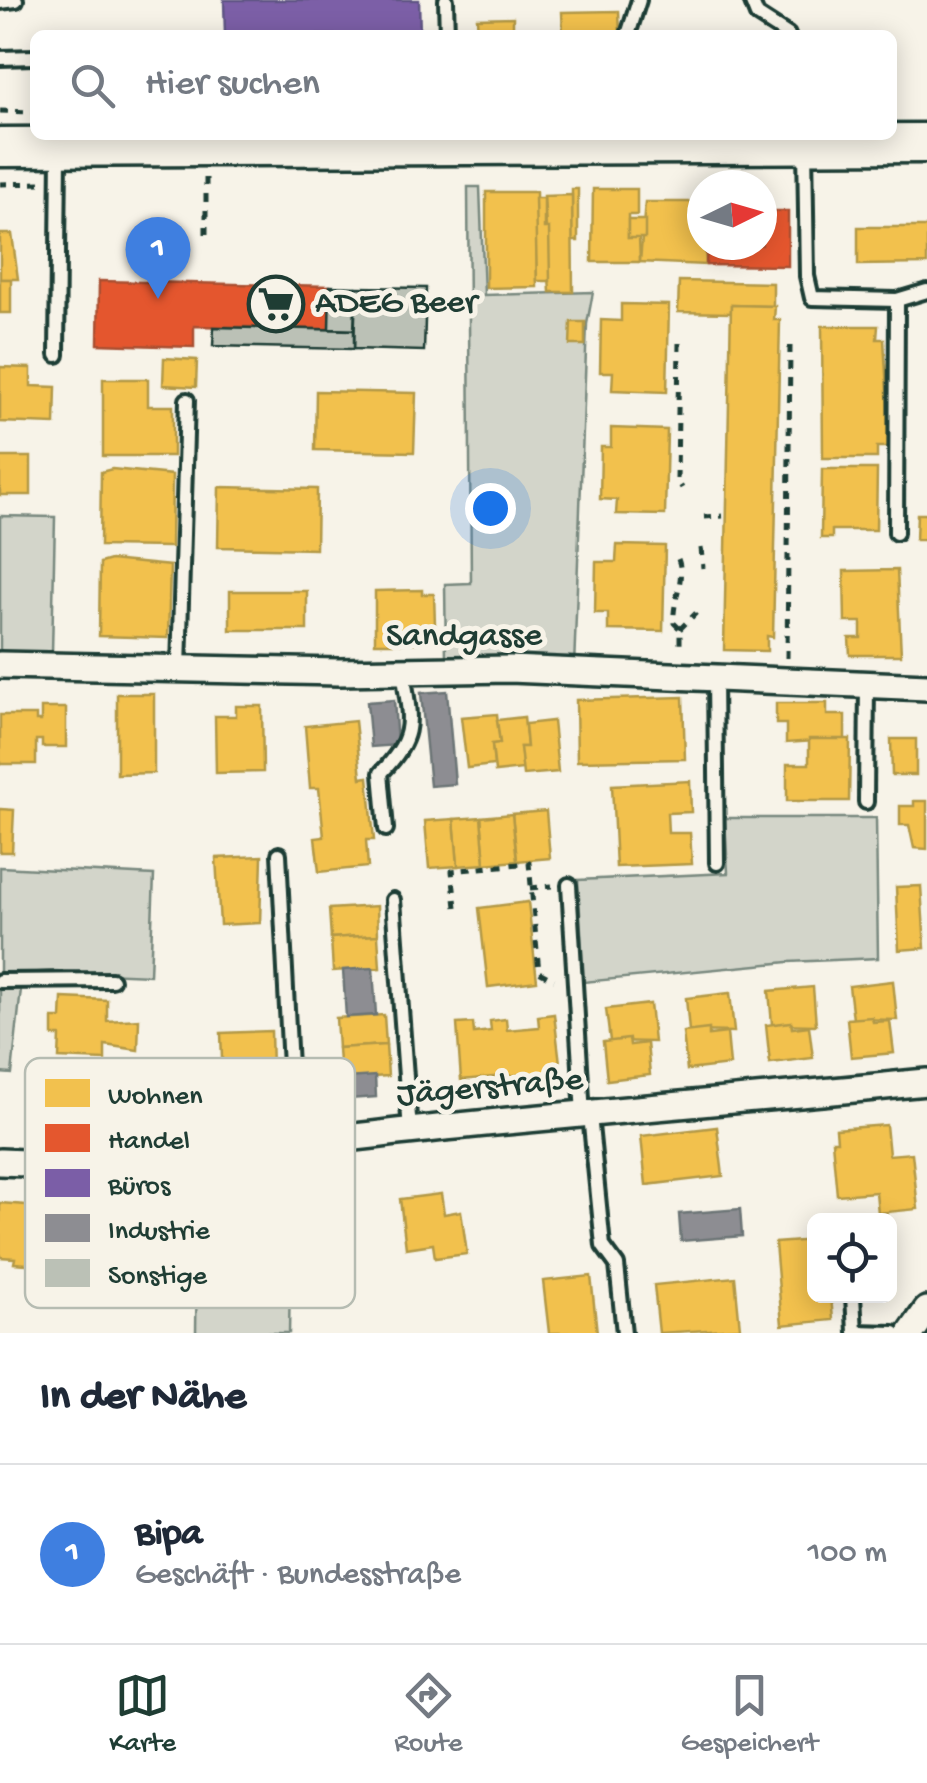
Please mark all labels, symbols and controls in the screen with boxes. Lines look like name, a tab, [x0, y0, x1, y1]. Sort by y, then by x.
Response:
search box	[30, 30, 897, 140]
icon: search	[65, 58, 120, 113]
text: Hier suchen	[145, 63, 320, 107]
north arrow	[687, 170, 777, 260]
pin: 1	[126, 216, 190, 299]
supermarket icon: ADEG Beer	[246, 274, 306, 334]
place label: ADEG Beer	[315, 284, 480, 325]
your location	[465, 483, 516, 534]
street label: Sandgasse	[386, 617, 543, 658]
legend	[25, 1058, 355, 1308]
street label: Jägerstraße	[395, 1060, 586, 1118]
text: Wohnen	[108, 1081, 203, 1114]
text: Handel	[108, 1126, 190, 1159]
text: Büros	[107, 1171, 171, 1204]
map controls	[807, 1213, 897, 1303]
button: locate	[807, 1213, 897, 1303]
text: Industrie	[108, 1216, 210, 1249]
text: Sonstige	[108, 1261, 208, 1294]
text: In der Nähe	[40, 1374, 246, 1423]
text: Bipa	[135, 1513, 202, 1557]
text: 1	[66, 1535, 79, 1573]
text: 100 m	[807, 1535, 887, 1573]
text: Geschäft · Bundesstraße	[135, 1557, 461, 1595]
tab: Karte	[109, 1668, 176, 1761]
tab: Route	[394, 1668, 462, 1761]
tab: Gespeichert	[681, 1668, 818, 1761]

